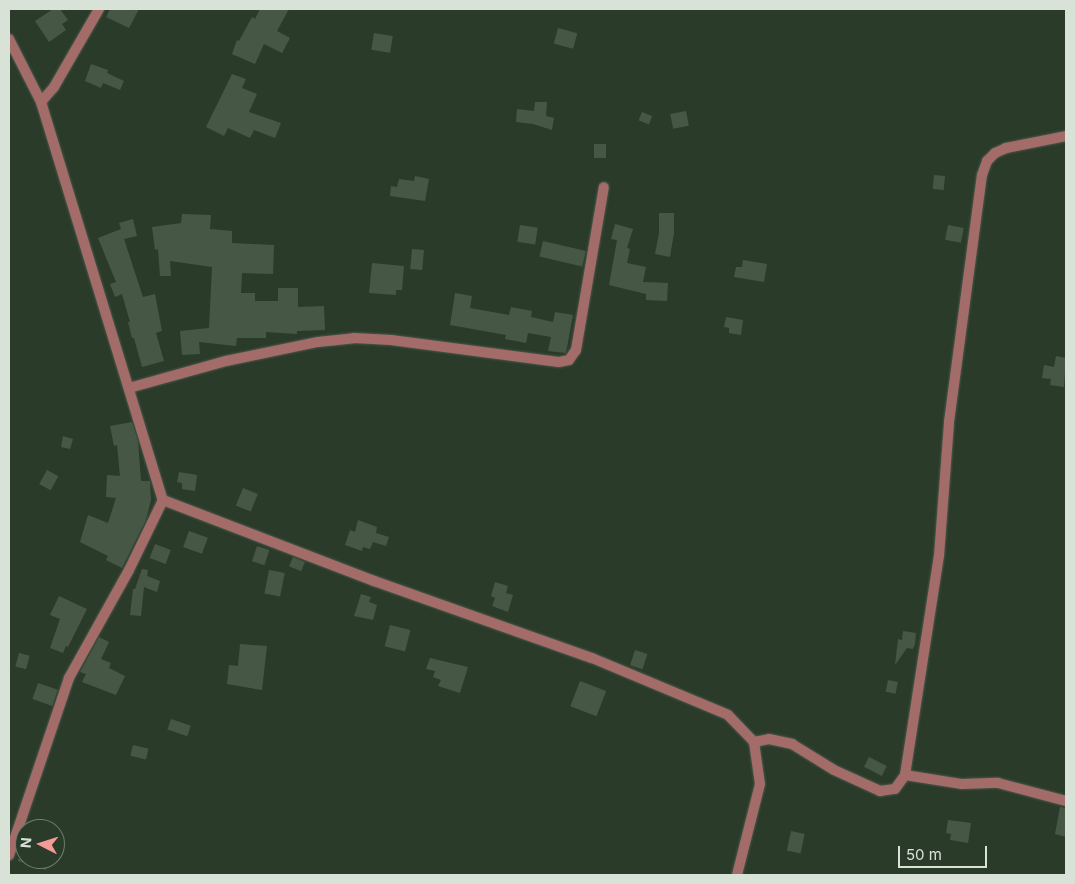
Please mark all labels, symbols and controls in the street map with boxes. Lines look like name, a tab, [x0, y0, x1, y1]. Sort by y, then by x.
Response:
north arrow	[15, 819, 65, 869]
scale bar	[900, 836, 989, 868]
text: N	[17, 837, 34, 849]
text: 50 m	[906, 845, 942, 864]

